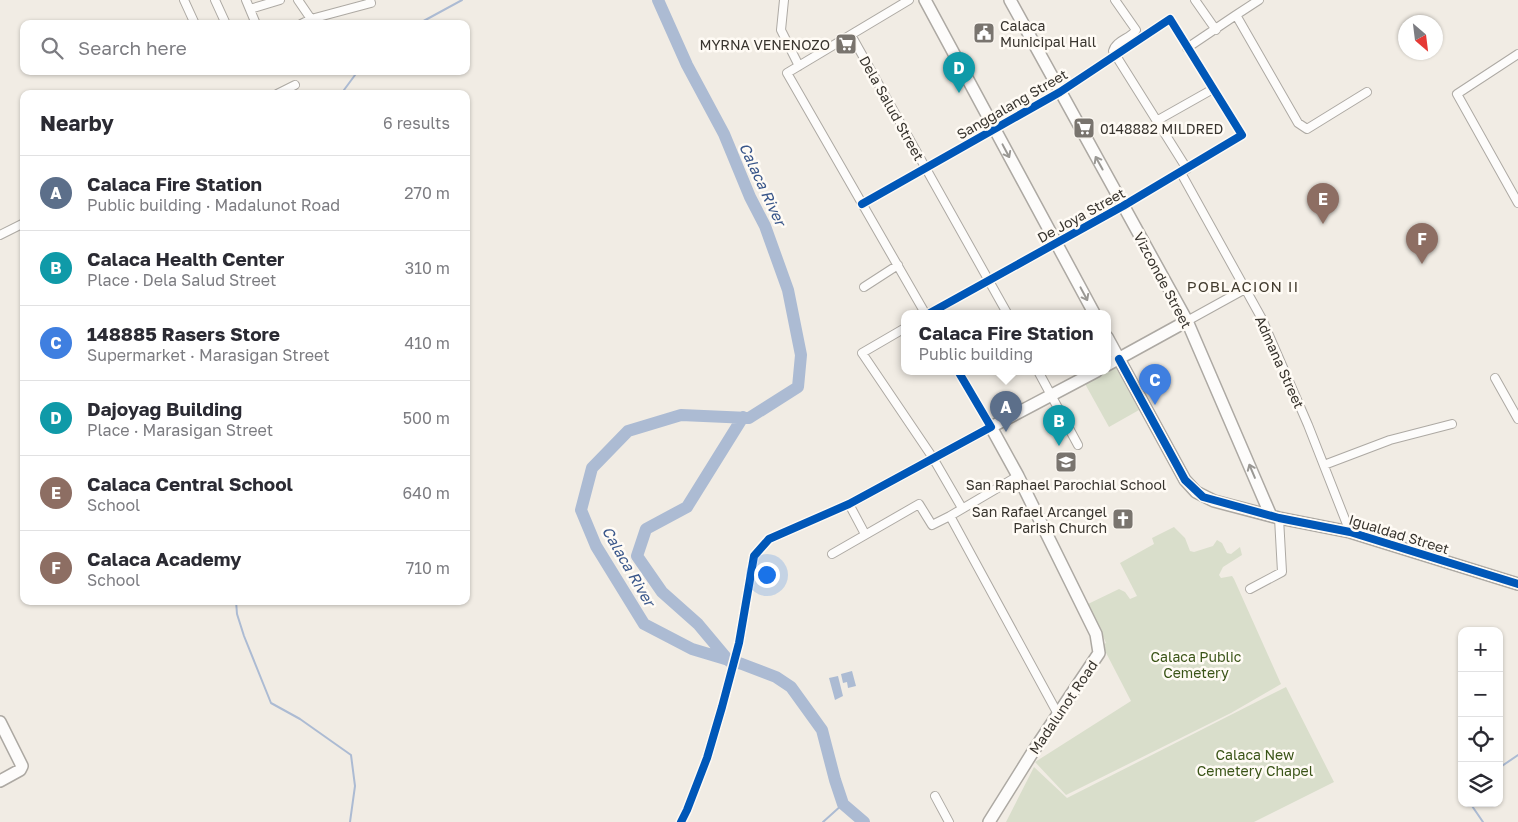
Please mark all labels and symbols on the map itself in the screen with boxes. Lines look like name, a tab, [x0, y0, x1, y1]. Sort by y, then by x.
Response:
north arrow	[1398, 15, 1443, 60]
place label: Calaca Municipal Hall	[1000, 17, 1096, 50]
public building icon: Calaca Municipal Hall	[972, 21, 996, 45]
supermarket icon: MYRNA VENENOZO	[834, 32, 858, 56]
place label: MYRNA VENENOZO	[699, 36, 830, 53]
pin: D	[943, 52, 975, 93]
street label: Dela Salud Street	[856, 53, 928, 163]
street label: Sanggalang Street	[954, 65, 1070, 143]
supermarket icon: 0148882 MILDRED	[1072, 116, 1096, 140]
place label: 0148882 MILDRED	[1100, 120, 1223, 137]
water label: Calaca River	[736, 140, 791, 230]
one-way arrow	[1002, 143, 1012, 157]
one-way arrow	[1094, 157, 1104, 171]
pin: E	[1307, 183, 1339, 224]
street label: De Joya Street	[1034, 184, 1128, 246]
pin: F	[1406, 223, 1438, 264]
street label: Vizconde Street	[1130, 229, 1196, 331]
district label: POBLACION II	[1187, 277, 1299, 295]
one-way arrow	[1079, 286, 1089, 301]
street label: Admana Street	[1252, 313, 1308, 411]
pin: C	[1139, 364, 1171, 405]
pin: A	[990, 391, 1022, 432]
pin: B	[1043, 405, 1075, 446]
school or university icon: San Raphael Parochial School	[1054, 450, 1078, 474]
one-way arrow	[1246, 464, 1256, 479]
place label: San Raphael Parochial School	[966, 476, 1166, 493]
place label: San Rafael Arcangel Parish Church	[972, 503, 1107, 536]
church icon: San Rafael Arcangel Parish Church	[1111, 507, 1135, 531]
street label: Igualdad Street	[1347, 511, 1451, 557]
water label: Calaca River	[599, 523, 660, 611]
your location	[754, 562, 780, 588]
park label: Calaca Public Cemetery	[1151, 648, 1242, 681]
street label: Madalunot Road	[1025, 657, 1101, 757]
park label: Calaca New Cemetery Chapel	[1197, 746, 1313, 779]

